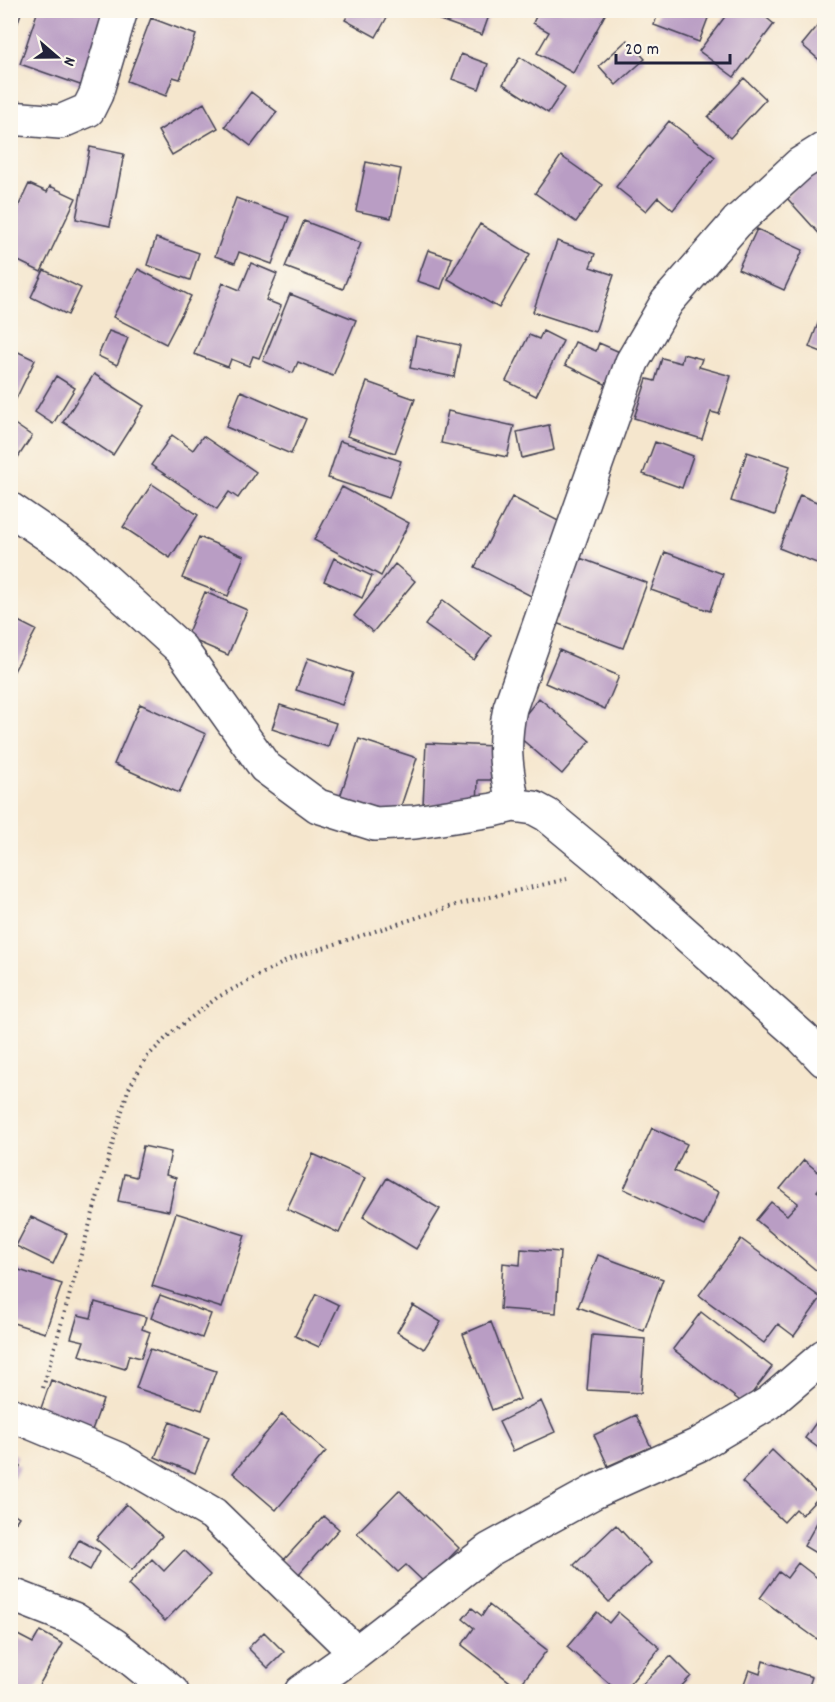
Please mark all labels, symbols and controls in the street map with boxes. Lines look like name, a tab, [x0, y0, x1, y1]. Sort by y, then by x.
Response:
north arrow	[27, 27, 87, 87]
scale bar	[616, 27, 730, 65]
text: 20 m	[625, 38, 659, 63]
text: N	[57, 54, 81, 69]

